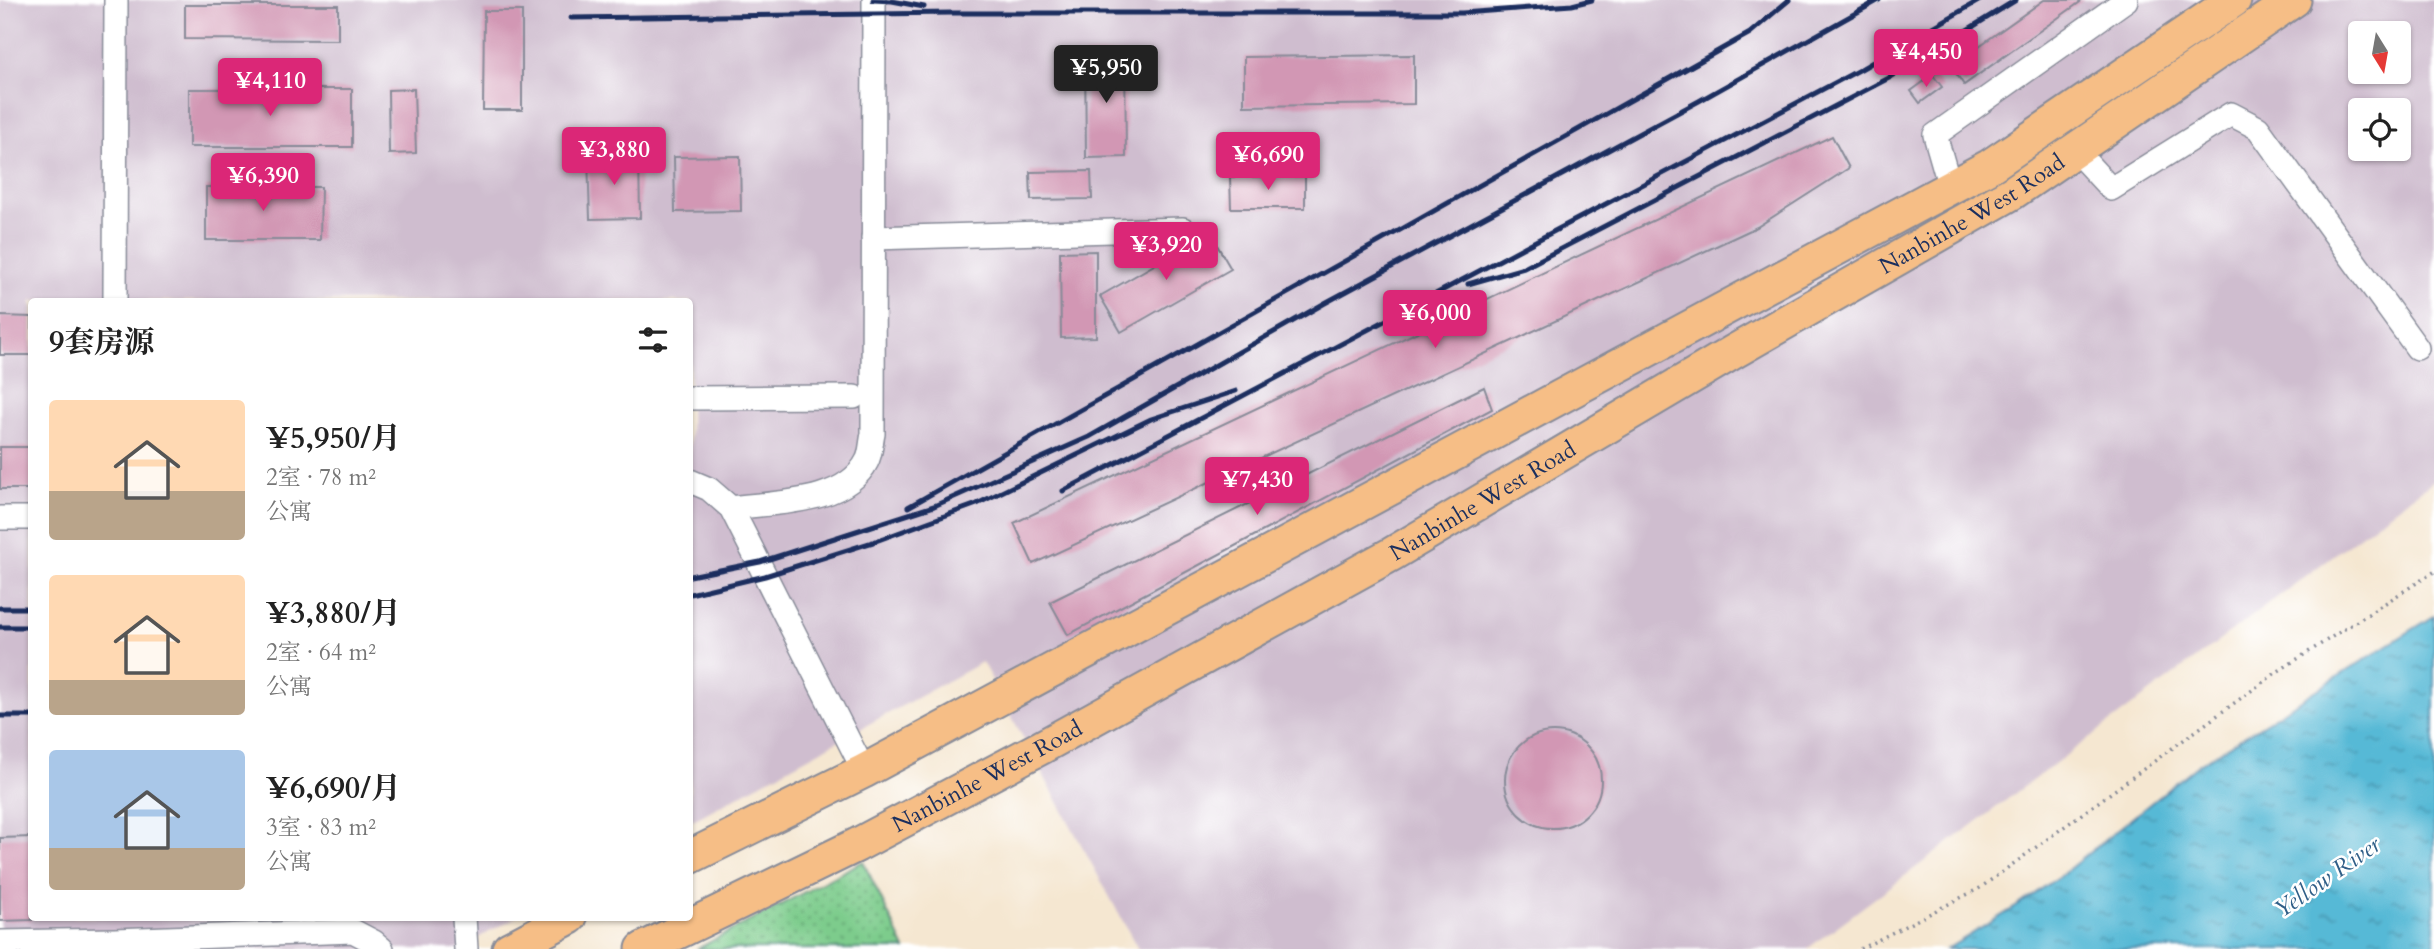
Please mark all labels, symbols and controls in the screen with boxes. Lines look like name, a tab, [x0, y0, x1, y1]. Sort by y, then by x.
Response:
north arrow	[2348, 21, 2412, 84]
map controls	[2348, 21, 2411, 161]
pin: ¥4,450	[1869, 29, 1983, 89]
text: ¥4,450	[1890, 36, 1962, 67]
pin: ¥5,950	[1049, 46, 1163, 105]
text: ¥5,950	[1070, 52, 1142, 83]
pin: ¥4,110	[213, 58, 327, 118]
text: ¥4,110	[234, 65, 306, 96]
button: locate	[2348, 98, 2411, 161]
pin: ¥3,880	[557, 128, 671, 187]
pin: ¥6,690	[1211, 132, 1325, 192]
text: ¥3,880	[578, 134, 650, 165]
text: ¥6,690	[1232, 139, 1304, 170]
street label: Nanbinhe West Road	[1873, 146, 2071, 282]
pin: ¥6,390	[206, 154, 320, 213]
text: ¥6,390	[227, 160, 299, 191]
pin: ¥3,920	[1109, 222, 1223, 282]
text: ¥3,920	[1130, 229, 1202, 260]
pin: ¥6,000	[1378, 290, 1492, 350]
text: ¥6,000	[1399, 297, 1471, 328]
icon: filters	[634, 321, 672, 359]
text: 9套房源	[49, 322, 154, 363]
text: ¥5,950/月	[266, 418, 401, 459]
icon: home	[105, 428, 189, 512]
street label: Nanbinhe West Road	[1384, 433, 1582, 568]
pin: ¥7,430	[1200, 458, 1314, 517]
text: 2室 · 78 m²	[266, 462, 376, 493]
text: ¥7,430	[1221, 464, 1293, 495]
text: 公寓	[266, 496, 312, 527]
text: ¥3,880/月	[266, 593, 401, 634]
icon: home	[105, 603, 189, 687]
text: 2室 · 64 m²	[266, 637, 376, 668]
text: 公寓	[266, 671, 312, 702]
street label: Nanbinhe West Road	[887, 713, 1088, 840]
text: ¥6,690/月	[266, 768, 401, 809]
icon: home	[105, 778, 189, 862]
text: 3室 · 83 m²	[266, 812, 376, 843]
water label: Yellow River	[2267, 828, 2388, 926]
text: 公寓	[266, 846, 312, 877]

